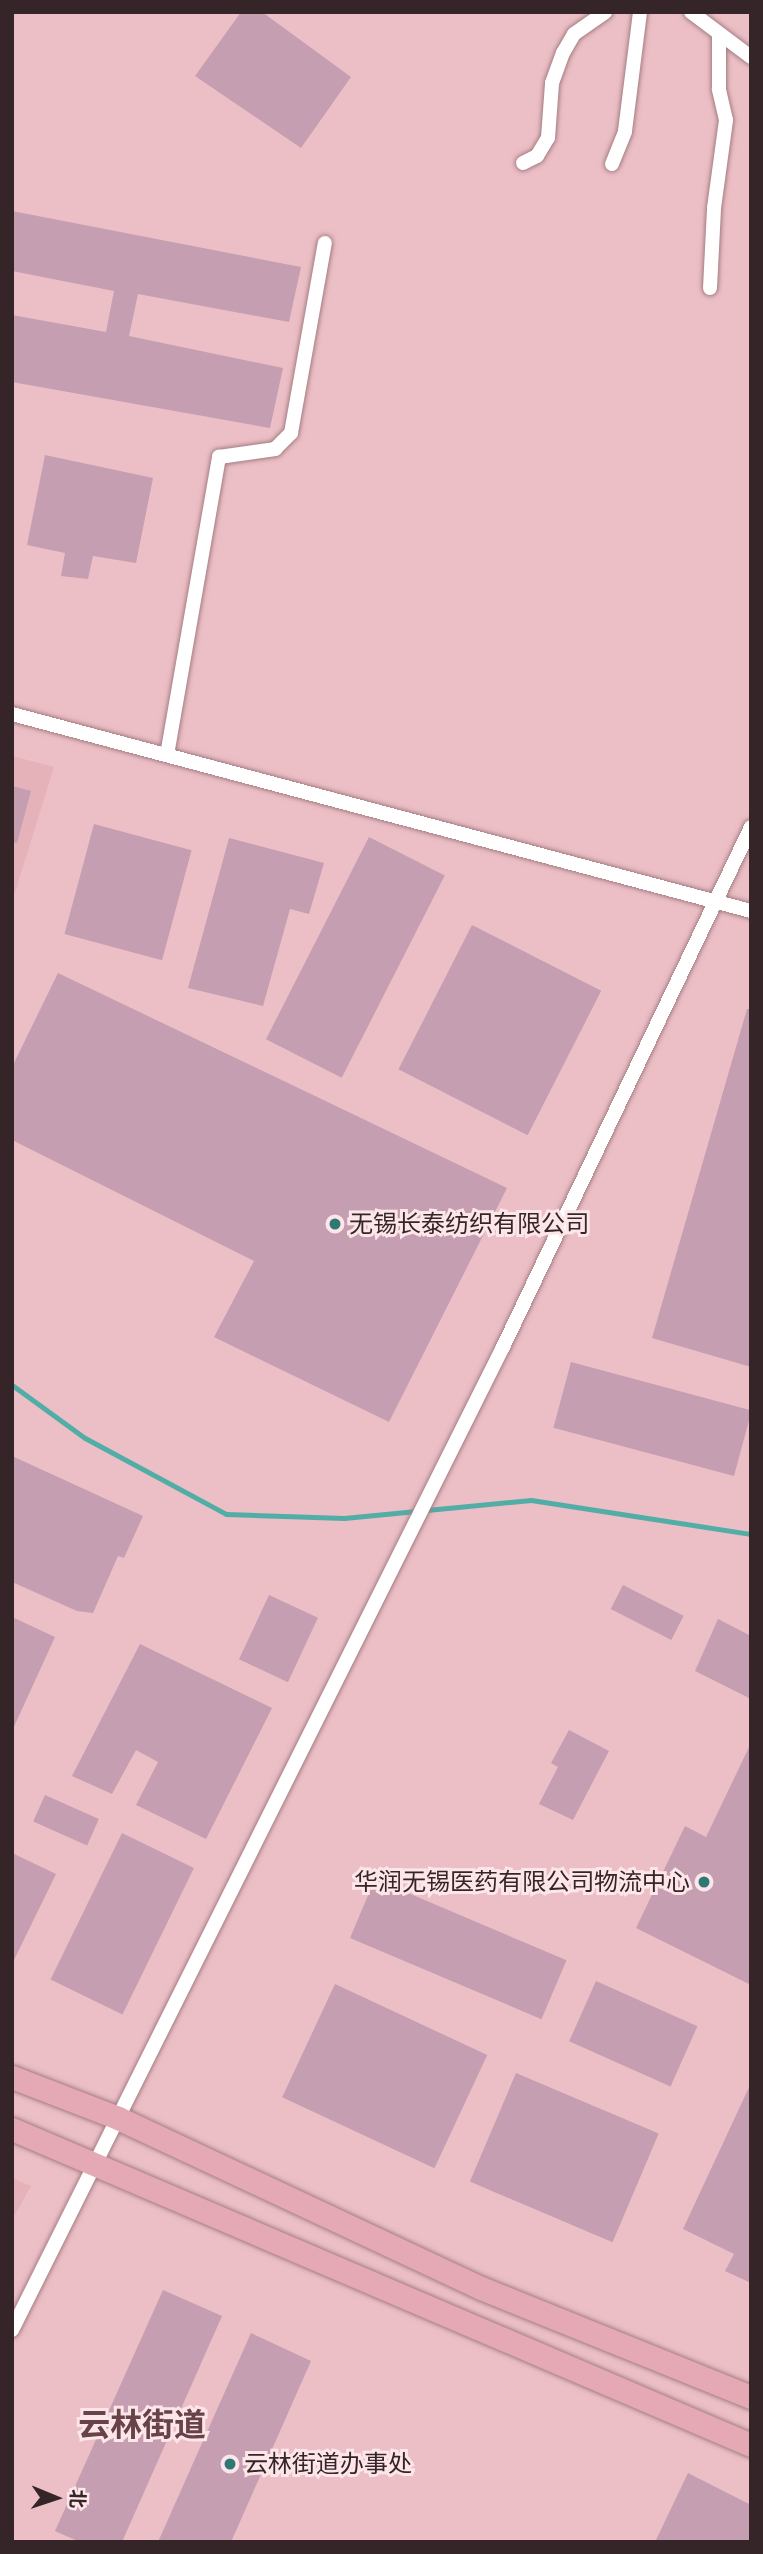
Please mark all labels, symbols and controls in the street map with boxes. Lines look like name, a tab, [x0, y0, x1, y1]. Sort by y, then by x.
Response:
place label: 无锡长泰纺织有限公司	[349, 1210, 589, 1238]
marker: 无锡长泰纺织有限公司	[327, 1216, 343, 1232]
place label: 华润无锡医药有限公司物流中心	[354, 1868, 690, 1896]
marker: 华润无锡医药有限公司物流中心	[696, 1874, 712, 1890]
district label: 云林街道	[78, 2406, 206, 2444]
place label: 云林街道办事处	[244, 2450, 412, 2478]
marker: 云林街道办事处	[222, 2456, 238, 2472]
north arrow	[21, 2463, 91, 2533]
text: 北	[65, 2489, 90, 2509]

